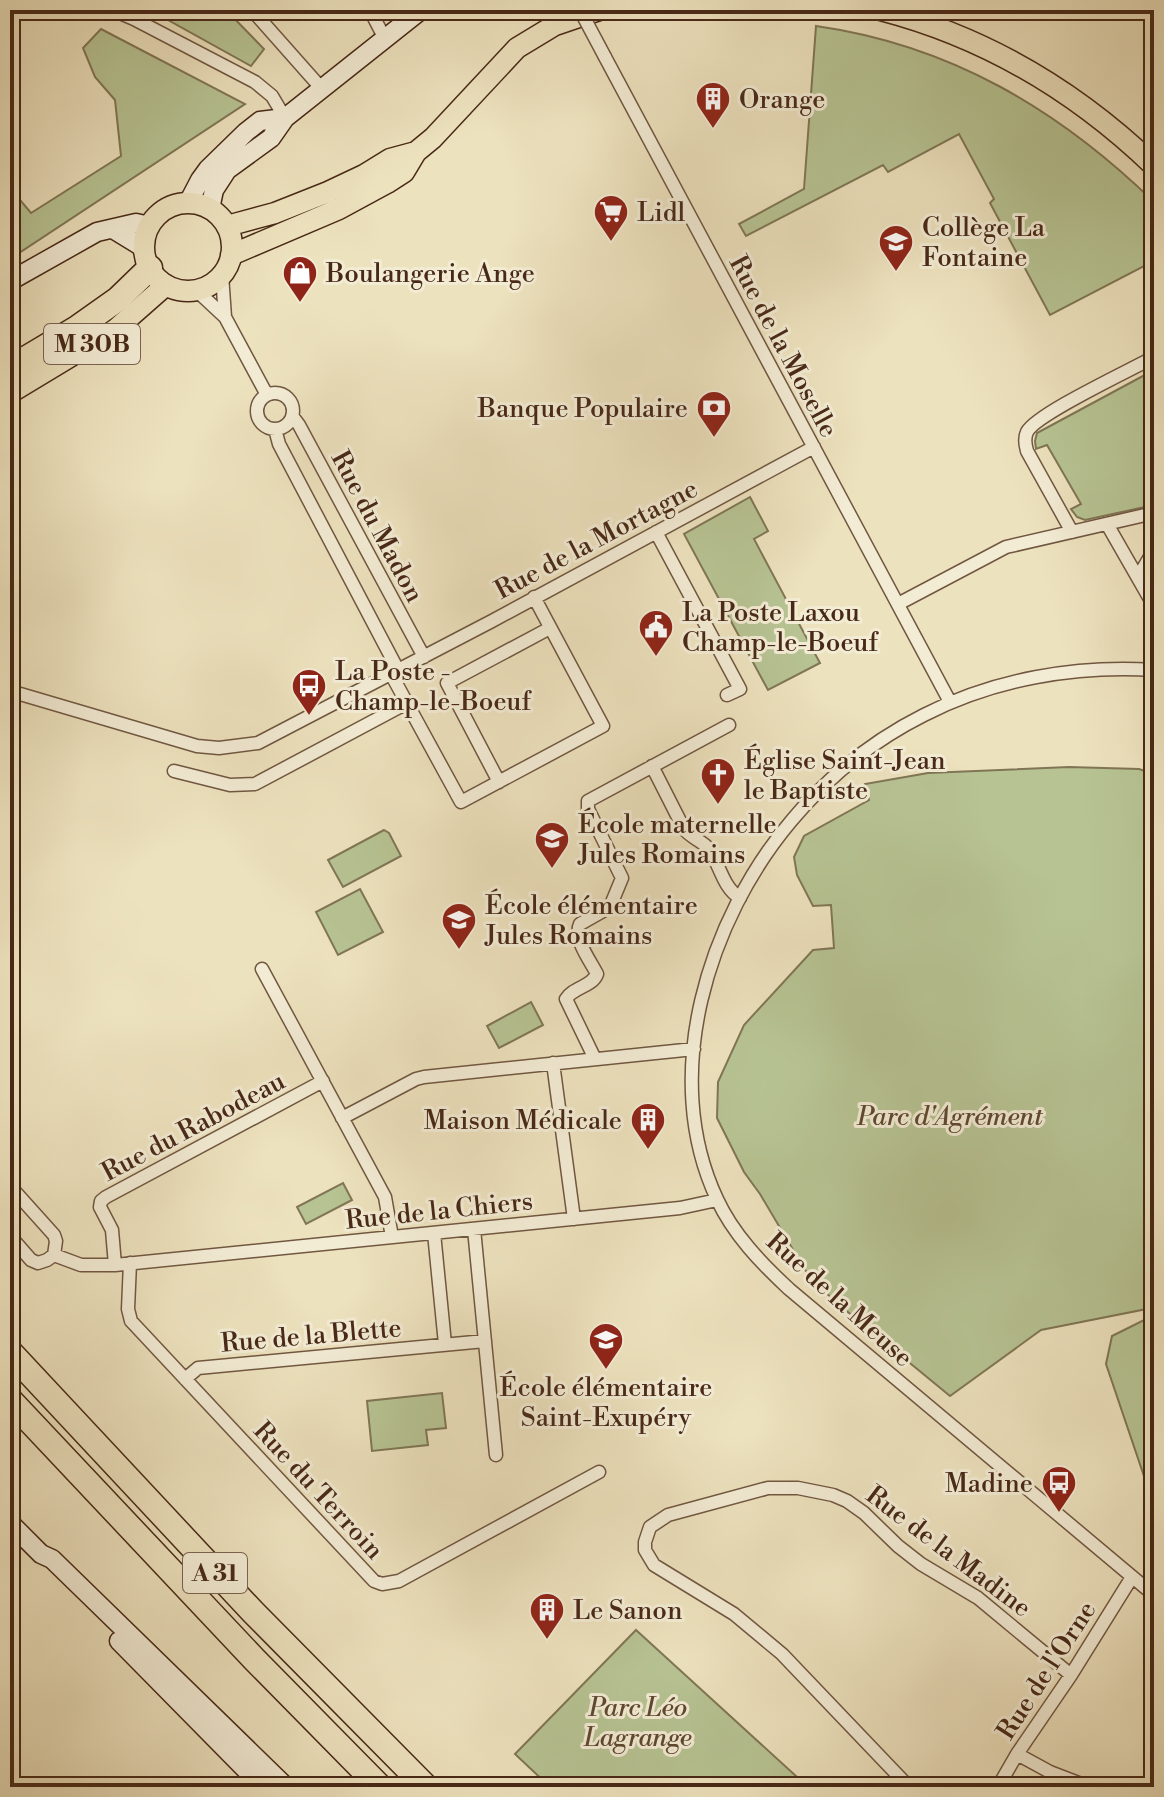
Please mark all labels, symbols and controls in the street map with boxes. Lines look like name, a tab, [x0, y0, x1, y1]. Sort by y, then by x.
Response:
building icon: Orange	[694, 80, 732, 130]
place label: Orange	[739, 84, 825, 116]
supermarket icon: Lidl	[592, 193, 630, 243]
place label: Lidl	[637, 197, 686, 229]
place label: Collège La Fontaine	[922, 212, 1046, 274]
school or university icon: Collège La Fontaine	[877, 223, 915, 273]
street label: Rue de la Moselle	[722, 250, 845, 443]
shop icon: Boulangerie Ange	[281, 254, 319, 304]
place label: Boulangerie Ange	[325, 258, 535, 290]
road number: M 30B	[44, 324, 140, 364]
bank icon: Banque Populaire	[695, 389, 733, 439]
place label: Banque Populaire	[477, 393, 688, 425]
street label: Rue du Madon	[324, 445, 431, 608]
street label: Rue de la Mortagne	[490, 473, 703, 607]
place label: La Poste Laxou Champ-le-Boeuf	[682, 597, 879, 659]
public building icon: La Poste Laxou Champ-le-Boeuf	[637, 608, 675, 658]
place label: La Poste - Champ-le-Boeuf	[335, 656, 532, 718]
bus stop icon: La Poste - Champ-le-Boeuf	[290, 667, 328, 717]
place label: Église Saint-Jean le Baptiste	[744, 743, 946, 807]
church icon: Église Saint-Jean le Baptiste	[699, 756, 737, 806]
place label: École maternelle Jules Romains	[577, 807, 777, 871]
school or university icon: École maternelle Jules Romains	[533, 820, 571, 870]
place label: École élémentaire Jules Romains	[484, 888, 698, 952]
school or university icon: École élémentaire Jules Romains	[440, 901, 478, 951]
street label: Rue du Rabodeau	[96, 1065, 291, 1189]
building icon: Maison Médicale	[629, 1101, 667, 1151]
park label: Parc d'Agrément	[856, 1101, 1043, 1133]
place label: Maison Médicale	[424, 1105, 622, 1137]
street label: Rue de la Chiers	[344, 1185, 534, 1237]
street label: Rue de la Meuse	[759, 1226, 919, 1374]
street label: Rue de la Blette	[219, 1312, 403, 1360]
school or university icon: École élémentaire Saint-Exupéry	[587, 1321, 625, 1371]
place label: École élémentaire Saint-Exupéry	[500, 1370, 712, 1434]
street label: Rue du Terroin	[246, 1415, 390, 1566]
bus stop icon: Madine	[1040, 1464, 1078, 1514]
place label: Madine	[945, 1468, 1033, 1500]
street label: Rue de la Madine	[859, 1479, 1037, 1624]
road number: A 31	[183, 1553, 247, 1593]
building icon: Le Sanon	[528, 1591, 566, 1641]
place label: Le Sanon	[573, 1595, 682, 1627]
street label: Rue de l'Orne	[990, 1595, 1103, 1746]
park label: Parc Léo Lagrange	[583, 1692, 692, 1754]

